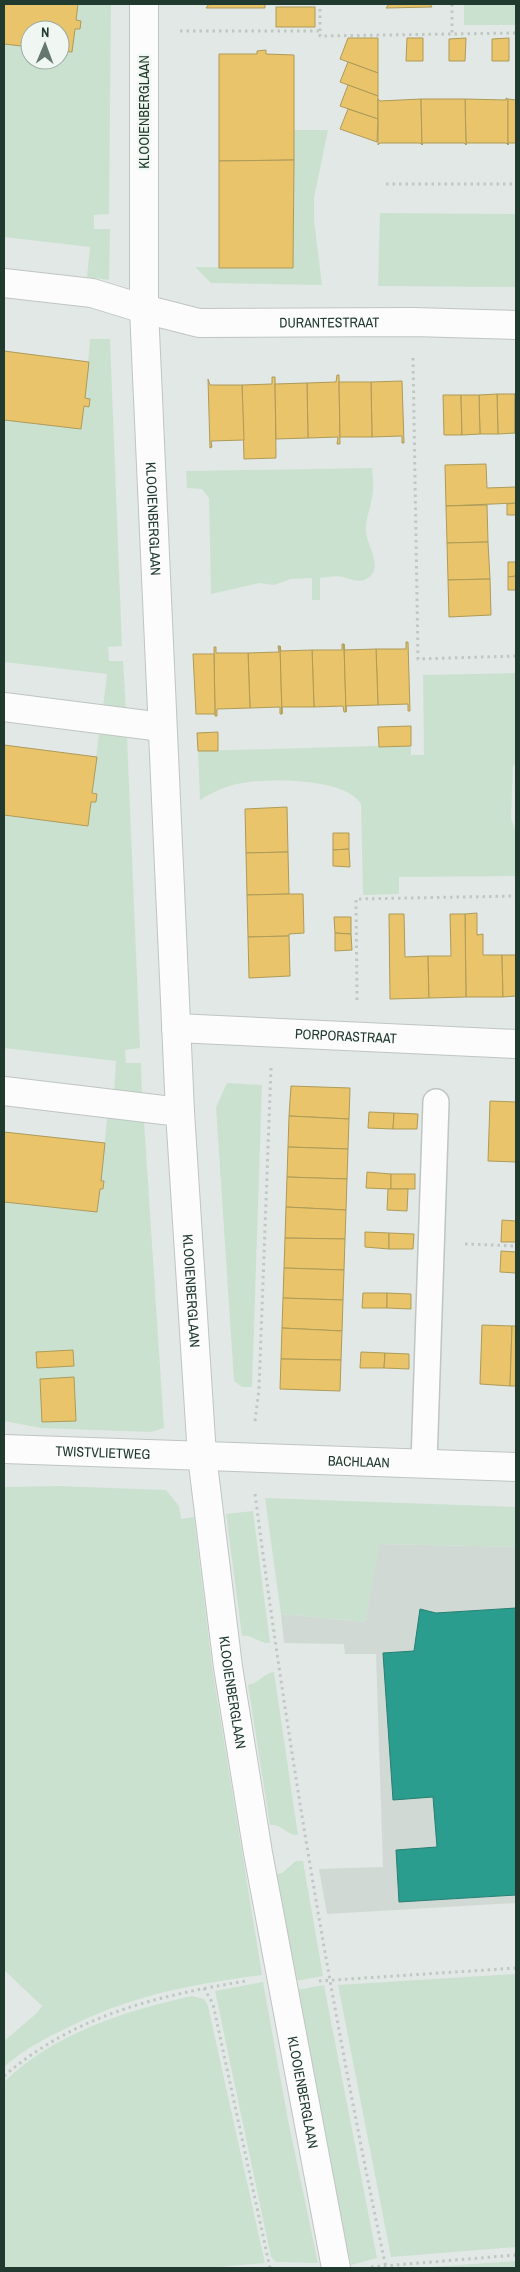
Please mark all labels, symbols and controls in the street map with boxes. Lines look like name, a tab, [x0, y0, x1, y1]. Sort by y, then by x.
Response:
north arrow	[20, 20, 70, 70]
text: N	[41, 23, 50, 41]
street label: KLOOIENBERGLAAN	[135, 55, 153, 169]
street label: DURANTESTRAAT	[279, 313, 379, 332]
street label: KLOOIENBERGLAAN	[142, 462, 165, 576]
street label: PORPORASTRAAT	[294, 1025, 397, 1047]
street label: KLOOIENBERGLAAN	[179, 1234, 204, 1348]
street label: TWISTVLIETWEG	[55, 1442, 151, 1463]
street label: BACHLAAN	[327, 1451, 390, 1472]
street label: KLOOIENBERGLAAN	[215, 1635, 250, 1750]
street label: KLOOIENBERGLAAN	[284, 2035, 322, 2150]

